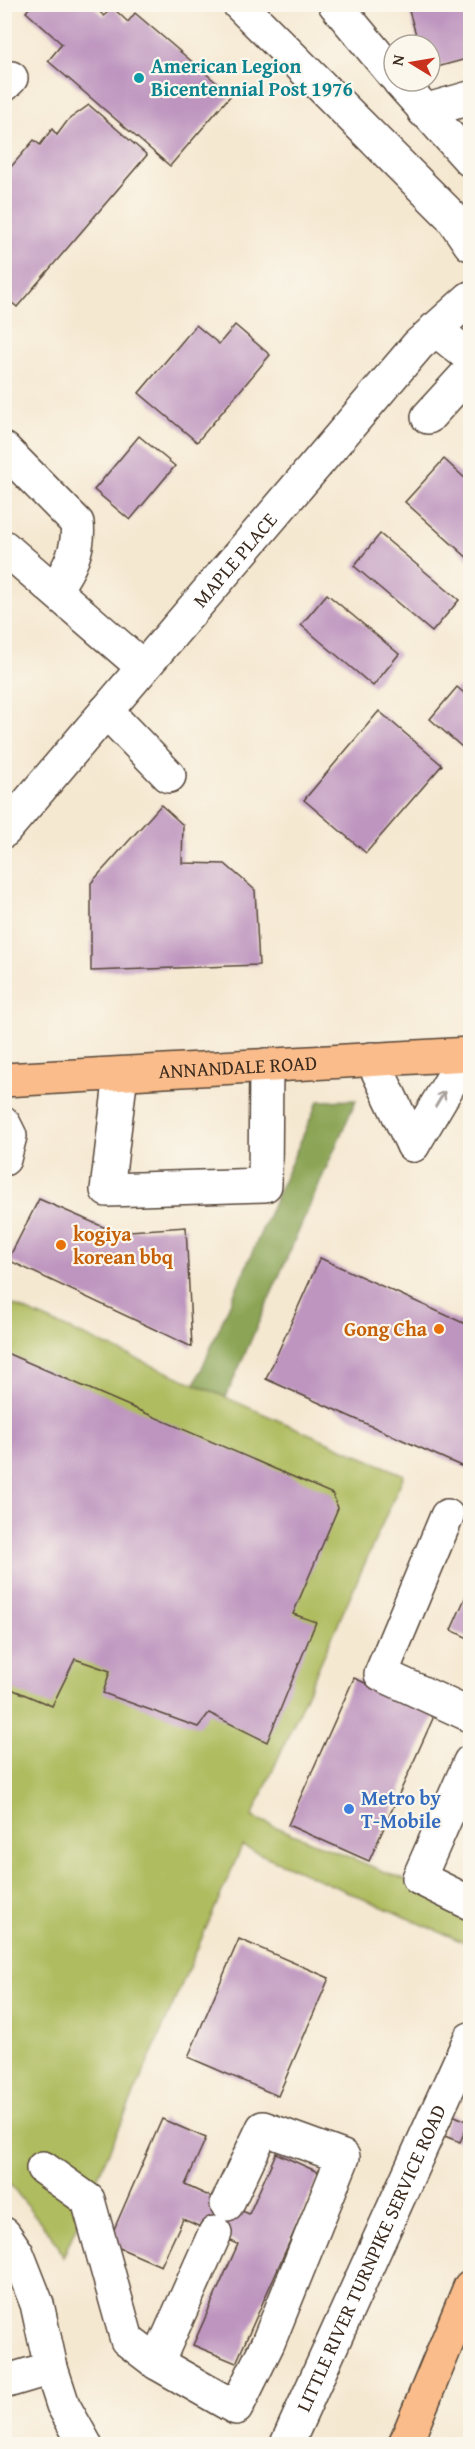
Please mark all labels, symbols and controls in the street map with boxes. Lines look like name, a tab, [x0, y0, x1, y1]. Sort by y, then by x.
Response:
north arrow	[382, 33, 442, 93]
place label: American Legion Bicentennial Post 1976	[151, 51, 353, 103]
text: N	[384, 52, 410, 68]
marker: American Legion Bicentennial Post 1976	[132, 71, 146, 85]
street label: MAPLE PLACE	[186, 506, 283, 614]
street label: ANNANDALE ROAD	[157, 1048, 318, 1085]
one-way arrow	[434, 1091, 446, 1108]
place label: kogiya korean bbq	[73, 1219, 174, 1271]
marker: kogiya korean bbq	[54, 1238, 68, 1252]
place label: Gong Cha	[344, 1314, 428, 1343]
marker: Gong Cha	[432, 1322, 446, 1336]
place label: Metro by T-Mobile	[361, 1783, 441, 1835]
marker: Metro by T-Mobile	[342, 1802, 356, 1816]
street label: LITTLE RIVER TURNPIKE SERVICE ROAD	[288, 2100, 453, 2416]

